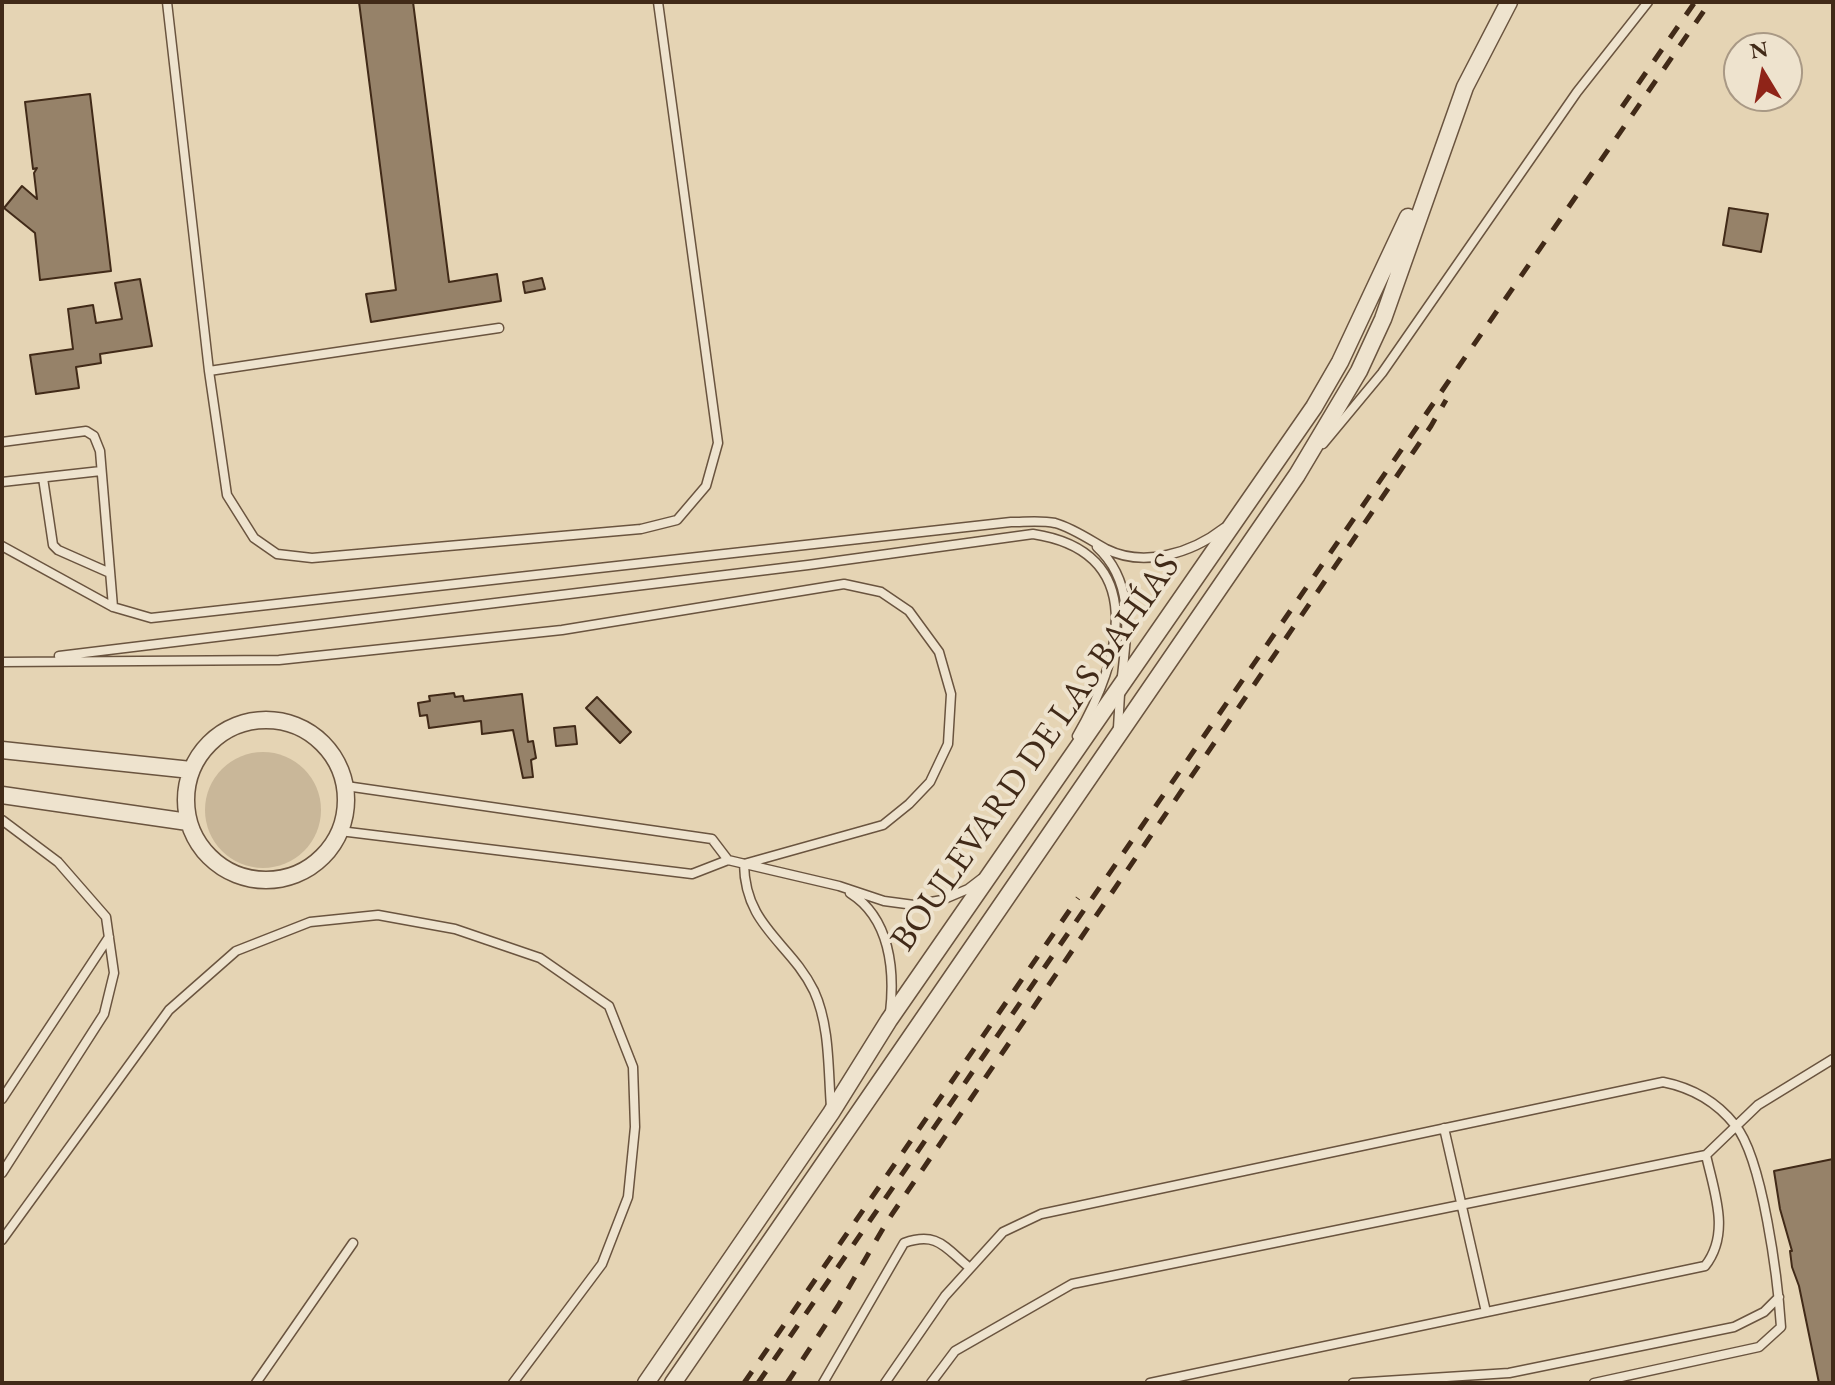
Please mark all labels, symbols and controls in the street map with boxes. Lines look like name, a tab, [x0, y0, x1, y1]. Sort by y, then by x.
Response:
north arrow	[1723, 32, 1803, 112]
text: N	[1748, 34, 1770, 66]
street label: BOULEVARD DE LAS BAHÍAS	[882, 546, 1190, 960]

